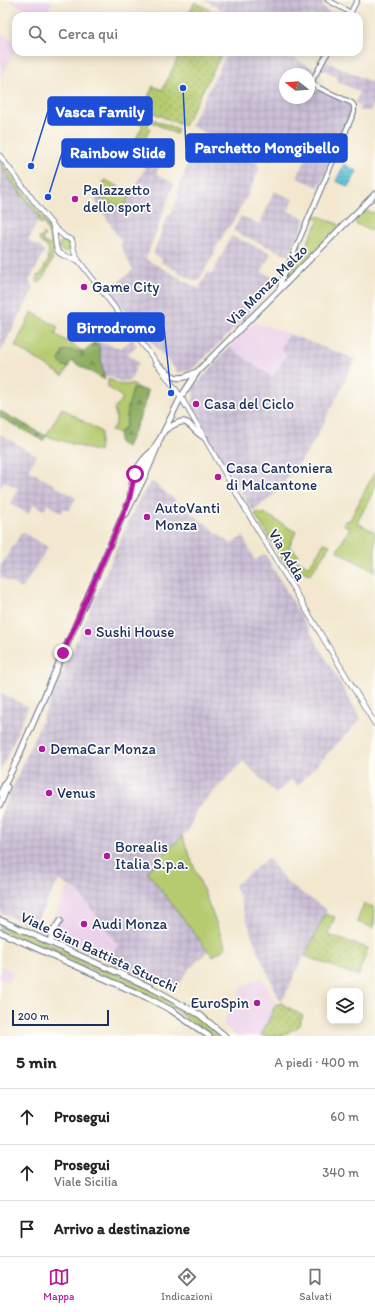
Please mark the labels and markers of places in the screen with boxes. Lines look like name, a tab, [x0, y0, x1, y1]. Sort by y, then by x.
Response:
callout: Vasca Family	[48, 97, 152, 125]
callout: Parchetto Mongibello	[186, 134, 347, 162]
callout: Rainbow Slide	[62, 139, 174, 167]
place label: Palazzetto dello sport	[83, 181, 151, 216]
marker: Palazzetto dello sport	[70, 194, 80, 204]
place label: Game City	[92, 278, 159, 296]
marker: Game City	[79, 282, 89, 292]
callout: Birrodromo	[68, 313, 164, 341]
place label: Casa del Ciclo	[204, 395, 294, 413]
marker: Casa del Ciclo	[191, 399, 201, 409]
place label: Casa Cantoniera di Malcantone	[226, 459, 333, 494]
marker: Casa Cantoniera di Malcantone	[213, 472, 223, 482]
place label: AutoVanti Monza	[155, 499, 220, 534]
marker: AutoVanti Monza	[142, 512, 152, 522]
place label: Sushi House	[96, 623, 174, 641]
marker: Sushi House	[83, 627, 93, 637]
place label: DemaCar Monza	[50, 740, 156, 758]
marker: DemaCar Monza	[37, 744, 47, 754]
place label: Venus	[57, 784, 96, 802]
marker: Venus	[44, 788, 54, 798]
place label: Borealis Italia S.p.a.	[115, 838, 189, 873]
marker: Borealis Italia S.p.a.	[102, 851, 112, 861]
place label: Audi Monza	[92, 915, 168, 933]
marker: Audi Monza	[79, 919, 89, 929]
place label: EuroSpin	[191, 994, 249, 1012]
marker: EuroSpin	[252, 998, 262, 1008]

